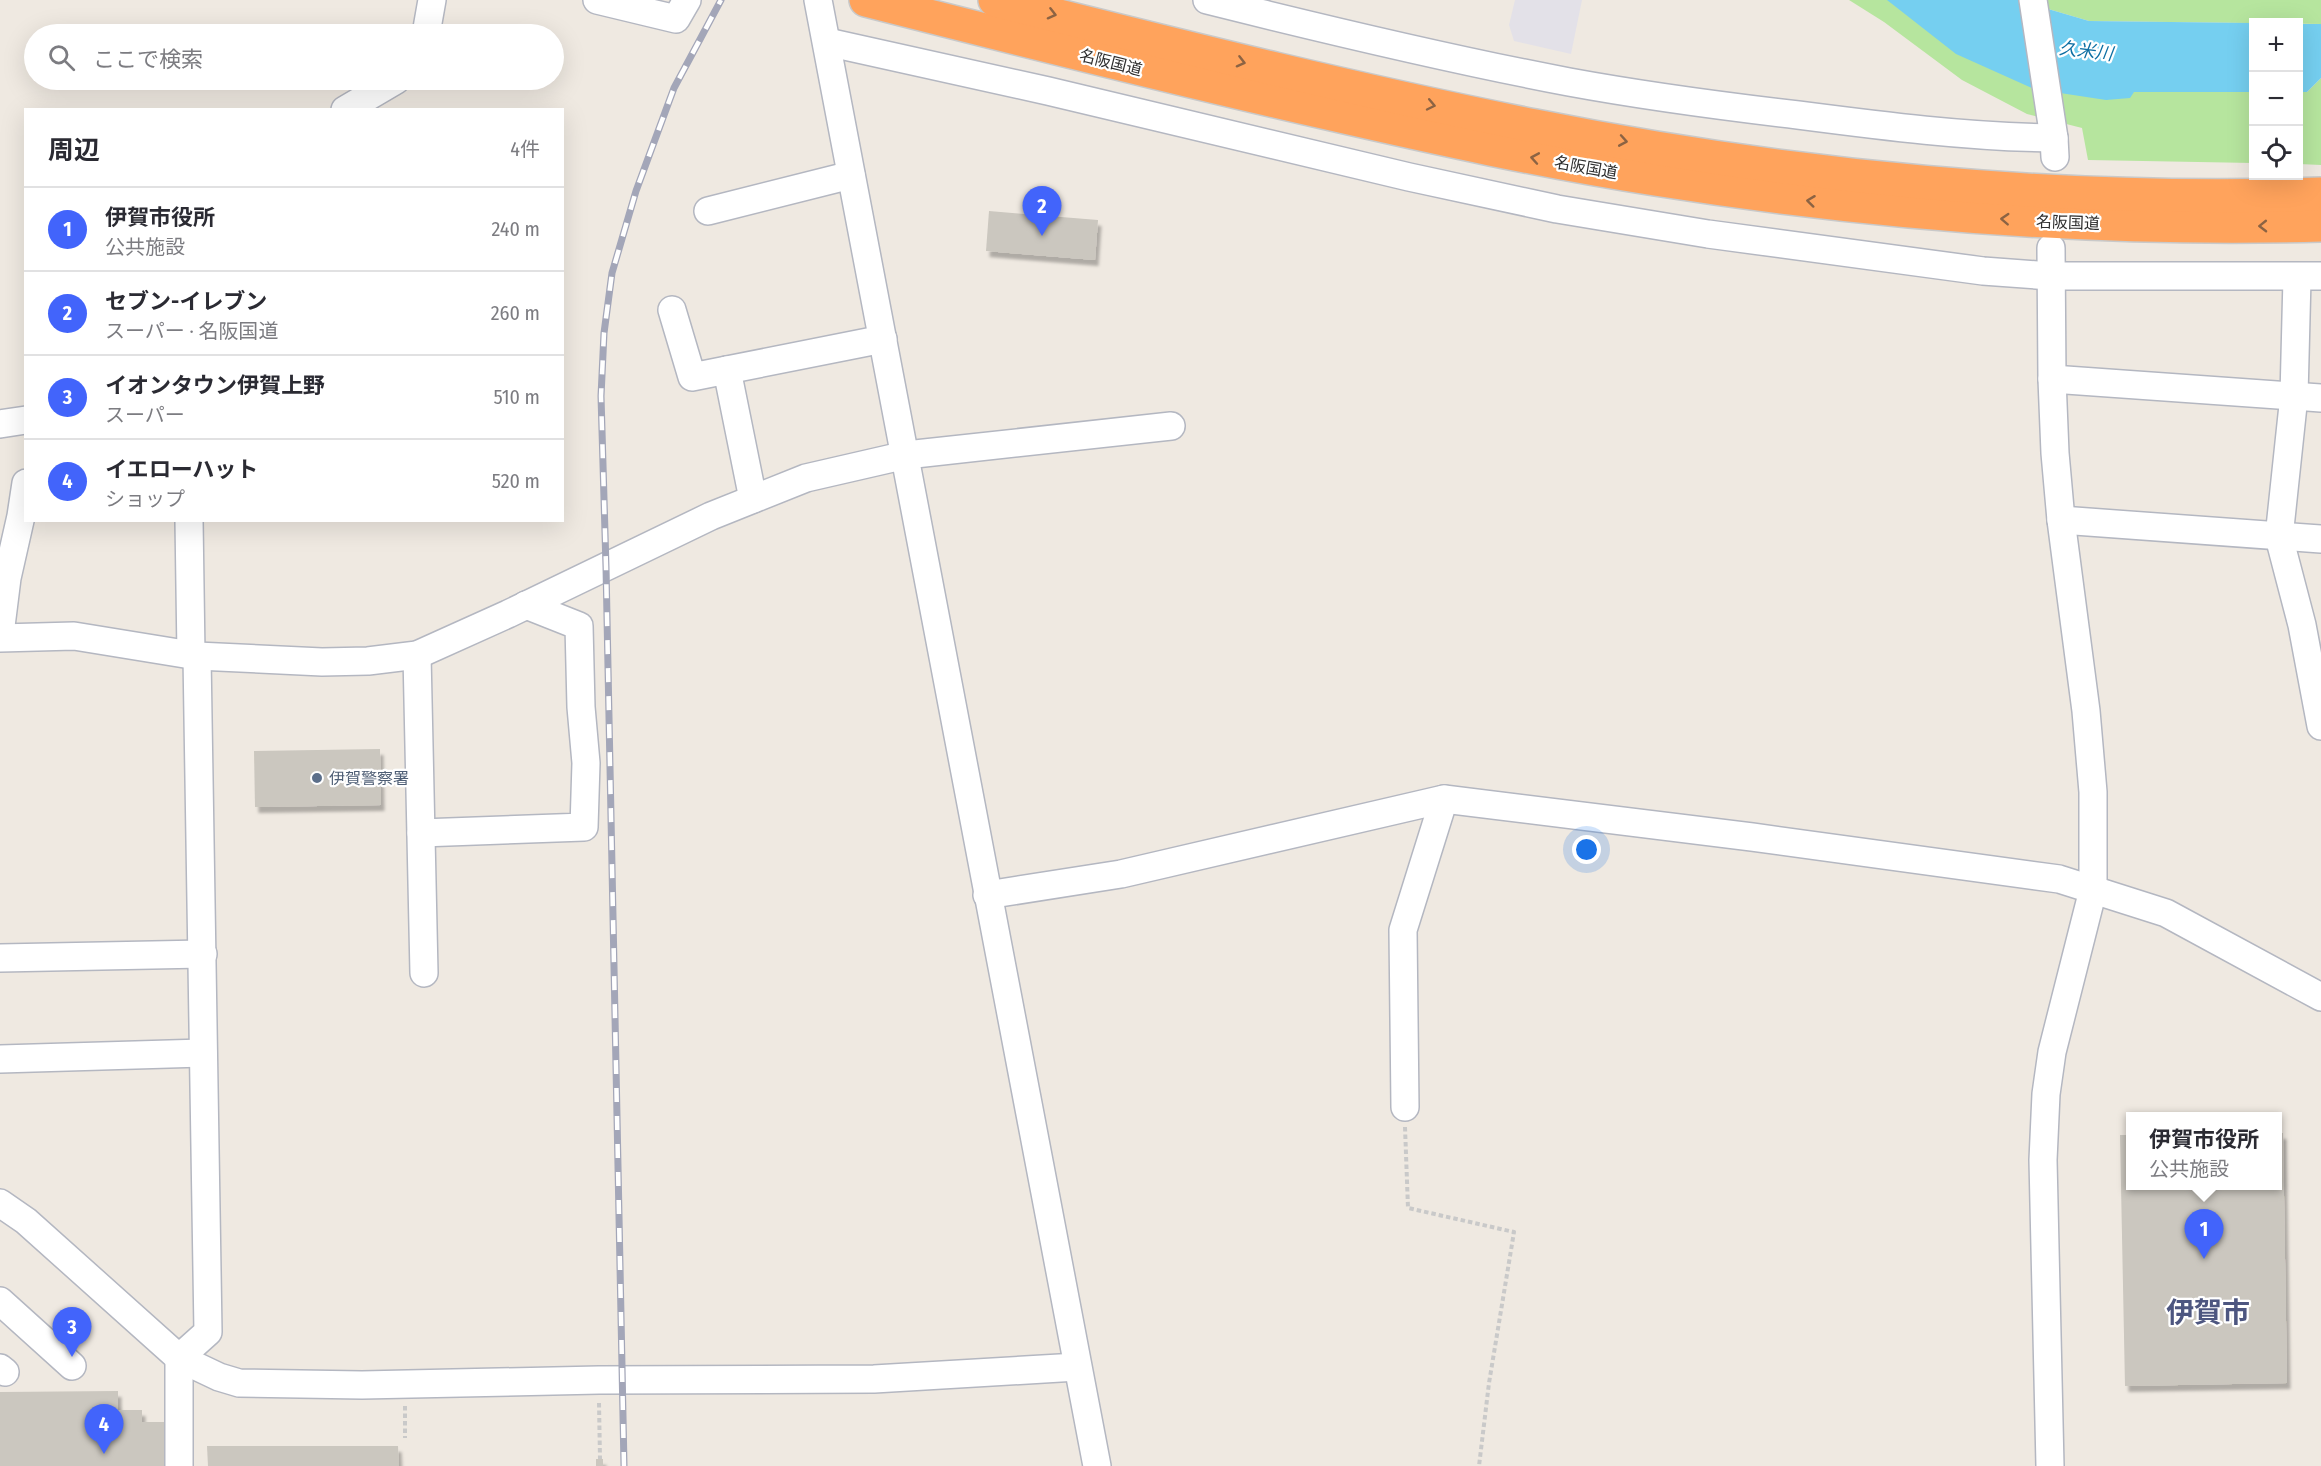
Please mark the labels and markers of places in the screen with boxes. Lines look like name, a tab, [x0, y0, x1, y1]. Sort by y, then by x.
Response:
pin: 2	[1022, 186, 1062, 236]
place label: 伊賀警察署	[329, 769, 409, 788]
marker: 伊賀警察署	[310, 771, 324, 785]
pin: 1	[2184, 1210, 2224, 1259]
pin: 3	[52, 1308, 92, 1357]
pin: 4	[84, 1404, 124, 1454]

